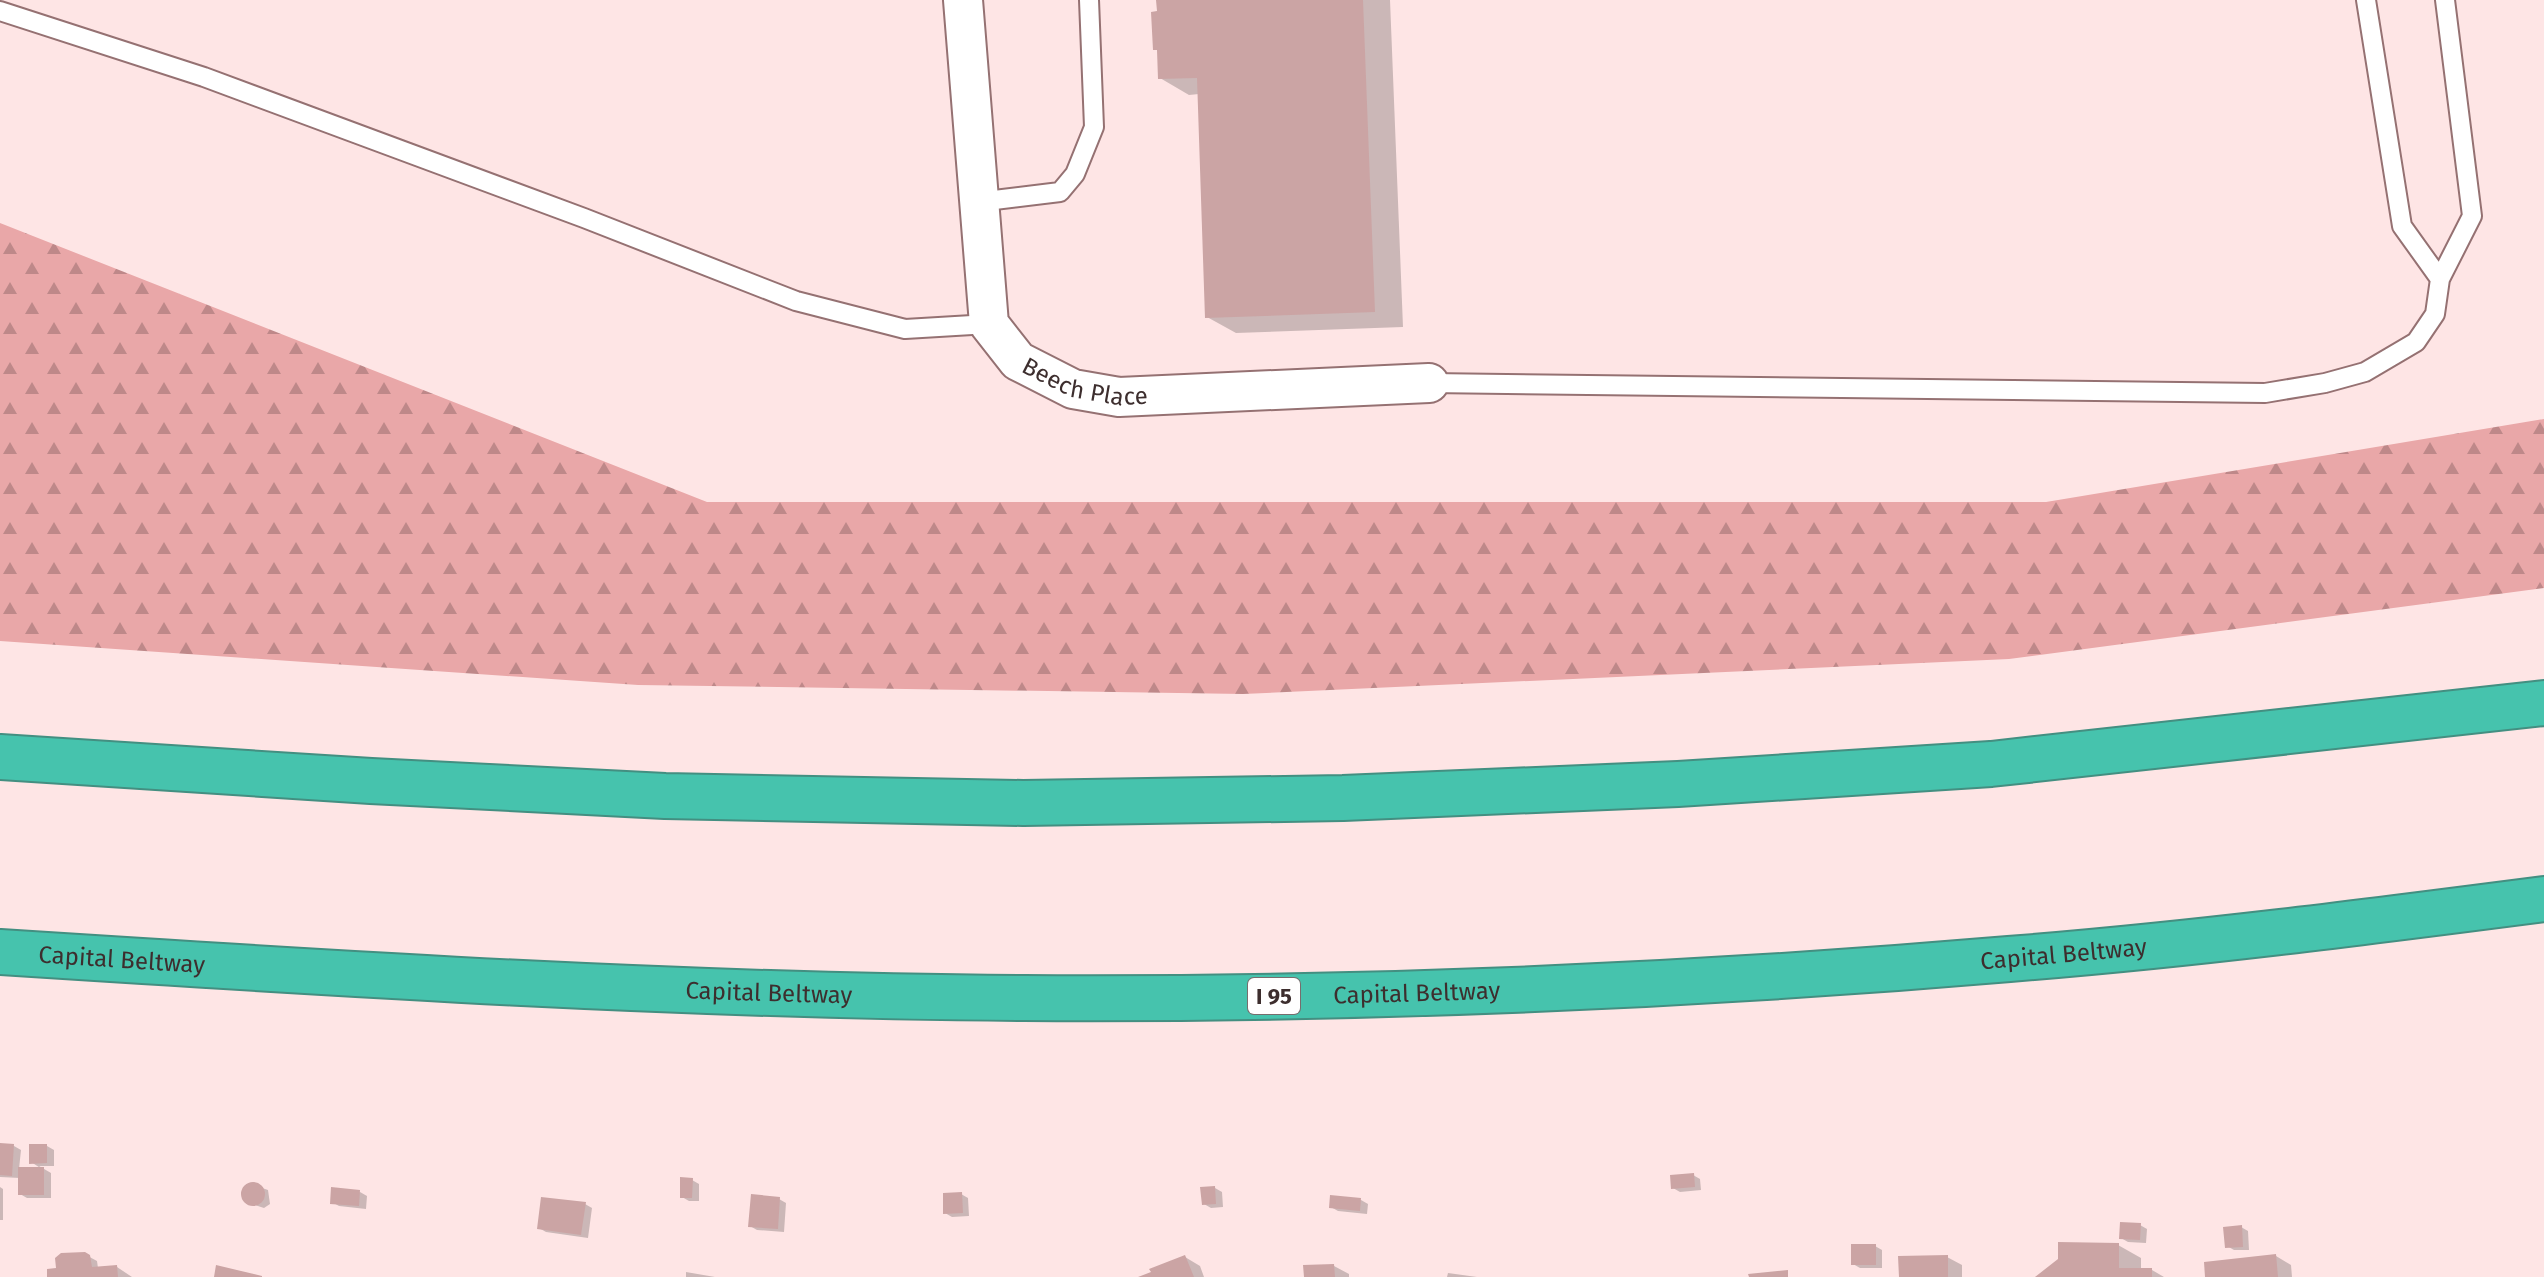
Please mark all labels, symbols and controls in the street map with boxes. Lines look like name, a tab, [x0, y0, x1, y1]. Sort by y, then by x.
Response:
street label: Beech Place	[1018, 352, 1148, 412]
street label: Capital Beltway	[1979, 933, 2148, 975]
street label: Capital Beltway	[38, 941, 206, 979]
street label: Capital Beltway	[685, 976, 853, 1009]
street label: Capital Beltway	[1333, 976, 1501, 1009]
road number: I 95	[1248, 978, 1300, 1014]

